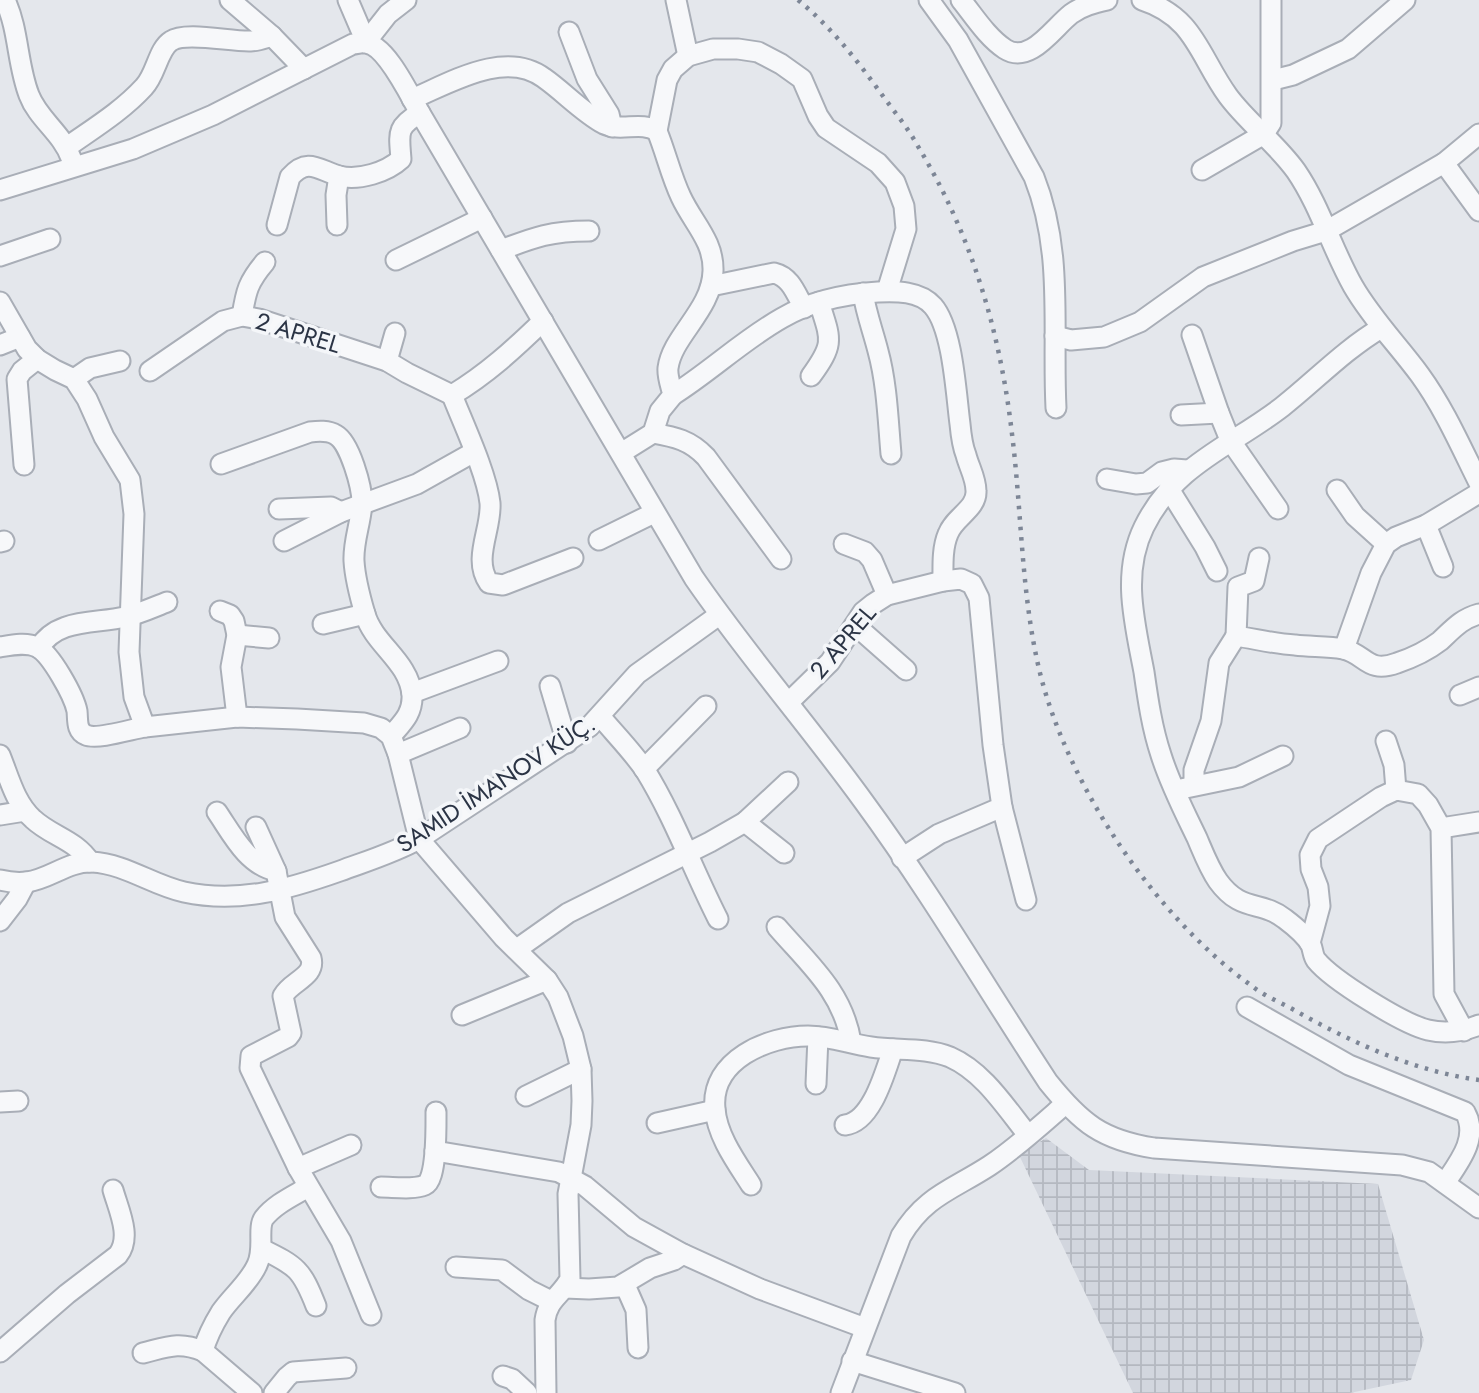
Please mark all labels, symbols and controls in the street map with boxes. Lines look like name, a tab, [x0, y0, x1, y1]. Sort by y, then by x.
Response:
street label: 2 APREL	[251, 303, 345, 362]
street label: 2 APREL	[801, 597, 884, 686]
street label: SAMID İMANOV KÜÇ.	[389, 706, 602, 861]

